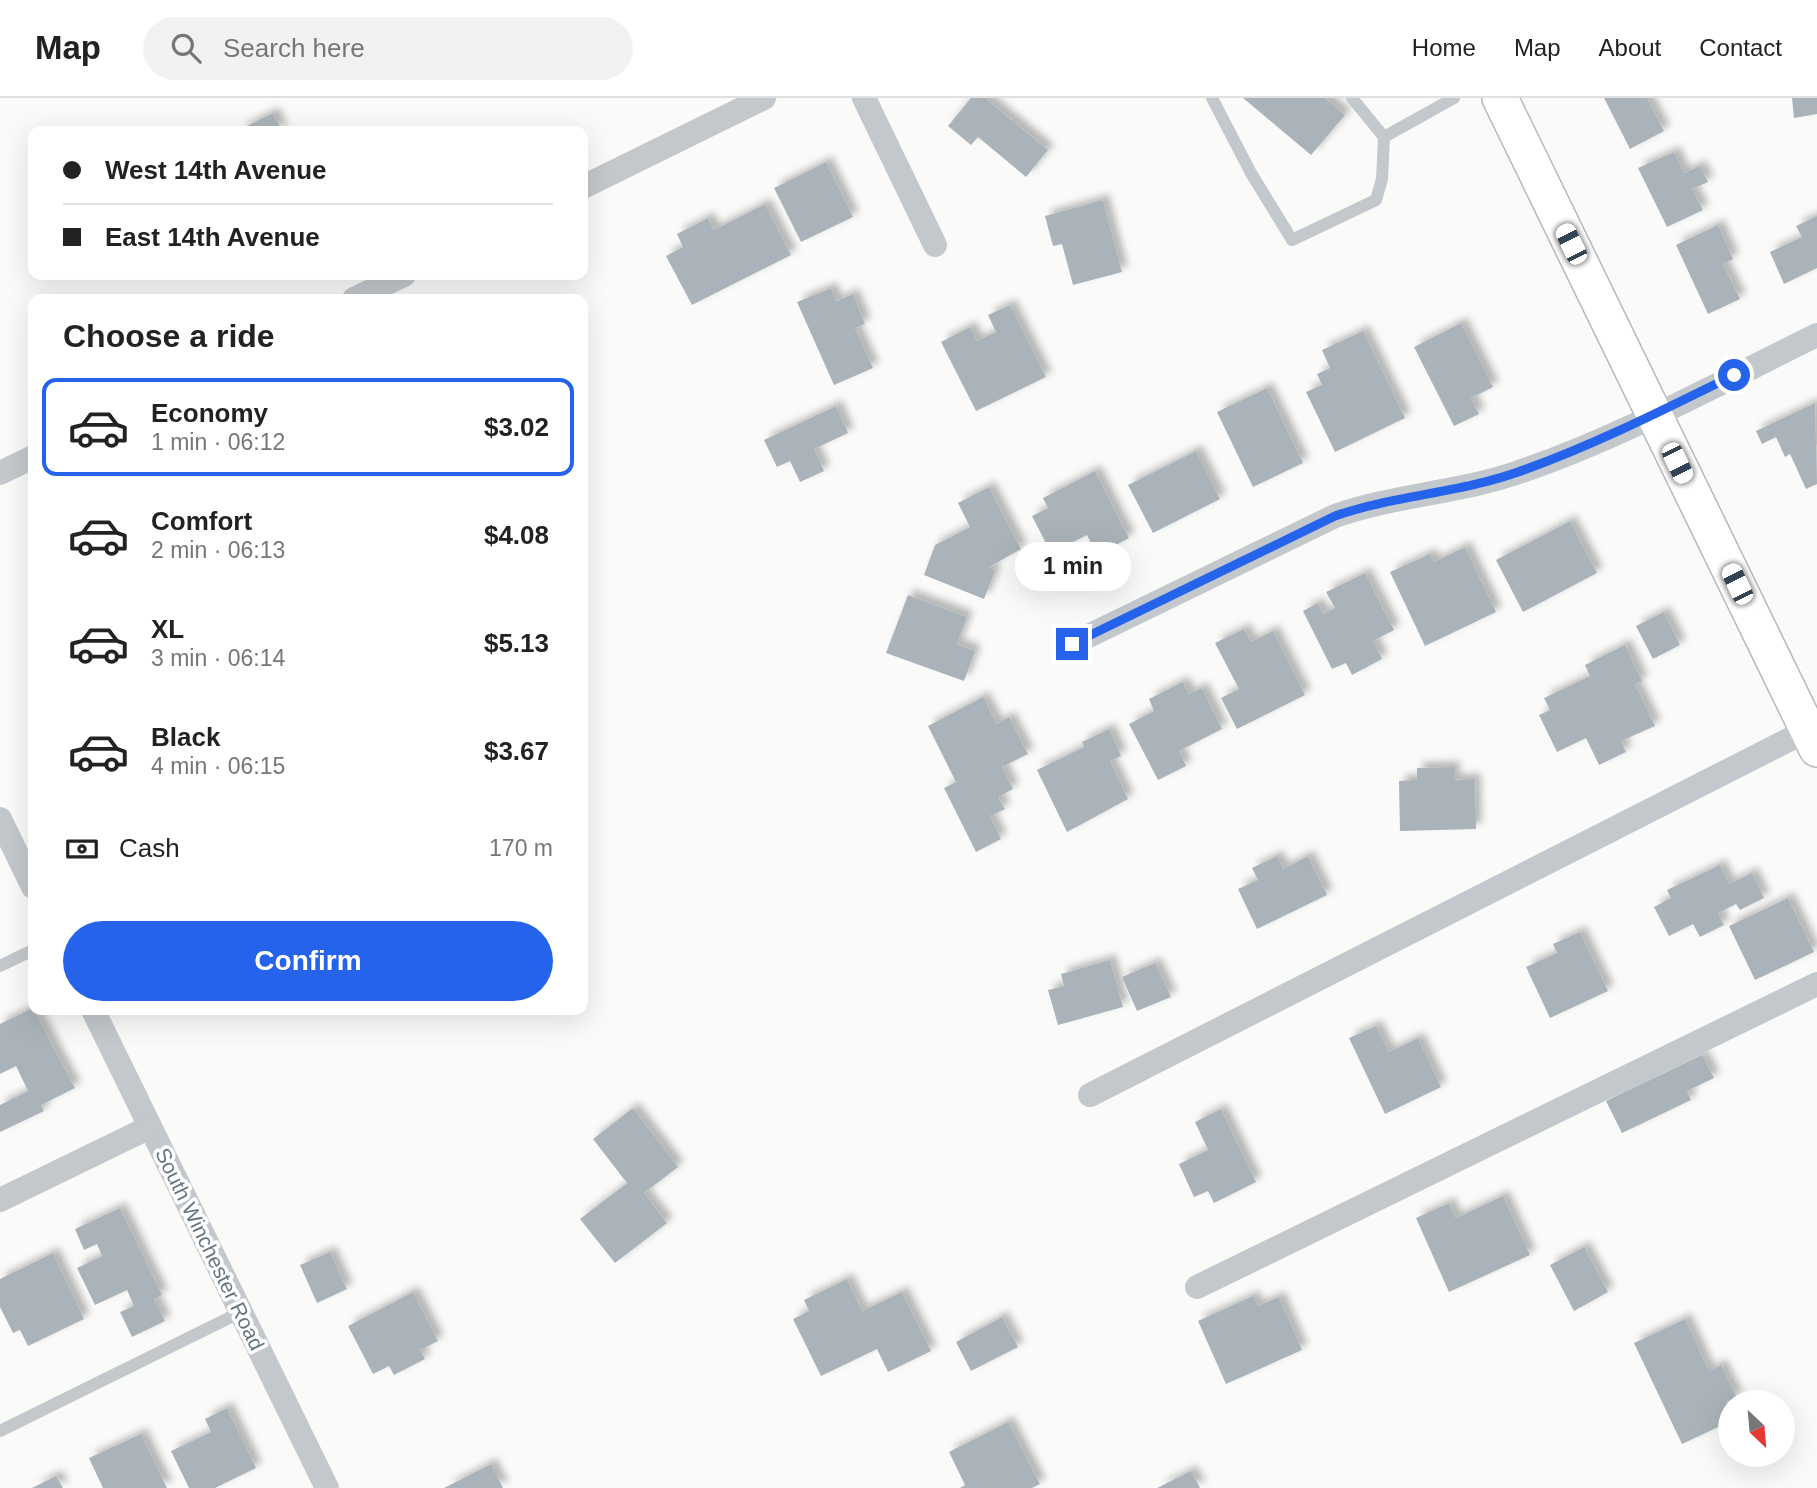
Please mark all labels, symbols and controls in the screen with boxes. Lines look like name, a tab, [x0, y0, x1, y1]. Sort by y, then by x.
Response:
search box	[143, 17, 633, 80]
text: Map	[35, 29, 101, 66]
icon: search	[167, 29, 205, 67]
text: Search here	[223, 33, 365, 63]
text: Home	[1412, 34, 1476, 61]
text: Map	[1514, 34, 1561, 61]
text: About	[1599, 34, 1661, 61]
text: Contact	[1699, 34, 1782, 61]
text: West 14th Avenue	[105, 155, 327, 185]
car	[1553, 221, 1590, 267]
text: East 14th Avenue	[105, 222, 320, 252]
text: Choose a ride	[63, 318, 275, 354]
route start	[1718, 359, 1750, 391]
icon: car	[67, 396, 130, 459]
text: Economy	[151, 398, 268, 428]
text: $3.02	[484, 412, 549, 442]
text: 1 min · 06:12	[151, 429, 285, 455]
car	[1659, 440, 1696, 486]
icon: car	[67, 504, 130, 567]
text: Comfort	[151, 506, 252, 536]
text: $4.08	[484, 520, 549, 550]
text: 2 min · 06:13	[151, 537, 285, 563]
callout: 1 min	[1014, 542, 1130, 592]
text: 1 min	[1043, 553, 1103, 579]
car	[1719, 561, 1756, 607]
icon: car	[67, 612, 130, 675]
text: XL	[151, 614, 184, 644]
text: $5.13	[484, 628, 549, 658]
route end	[1056, 628, 1088, 660]
text: 3 min · 06:14	[151, 645, 285, 671]
icon: car	[67, 720, 130, 783]
text: Black	[151, 722, 220, 752]
text: $3.67	[484, 736, 549, 766]
text: 4 min · 06:15	[151, 753, 285, 779]
icon: cash	[63, 830, 101, 868]
text: Cash	[119, 833, 180, 863]
text: 170 m	[489, 835, 553, 861]
button: Confirm	[63, 921, 553, 1001]
street label: South Winchester Road	[151, 1144, 269, 1354]
north arrow	[1718, 1390, 1796, 1466]
map controls	[1718, 1390, 1795, 1467]

